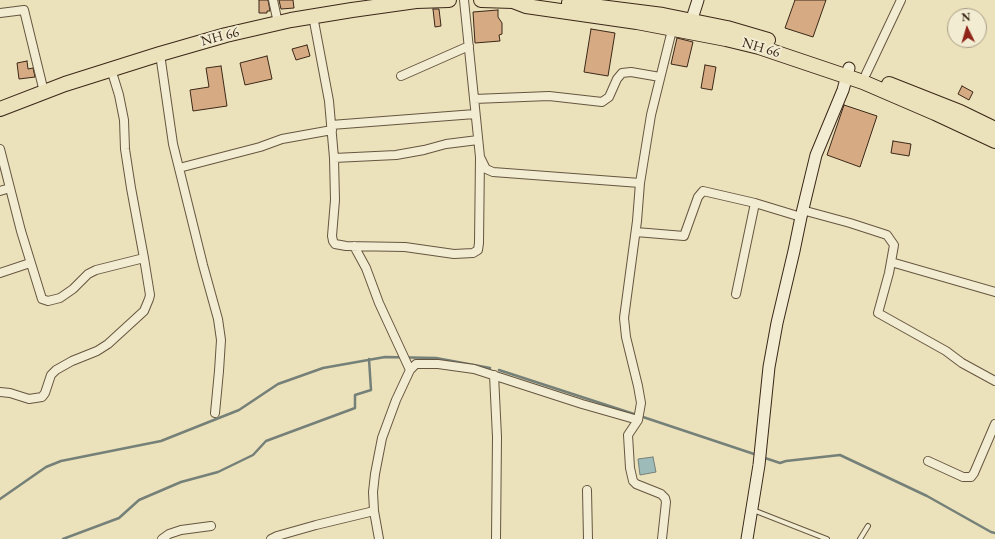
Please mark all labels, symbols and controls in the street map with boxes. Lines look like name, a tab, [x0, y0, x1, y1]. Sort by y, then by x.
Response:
north arrow	[947, 8, 987, 48]
text: N	[961, 10, 971, 24]
street label: NH 66	[199, 24, 241, 50]
street label: NH 66	[740, 35, 782, 61]

